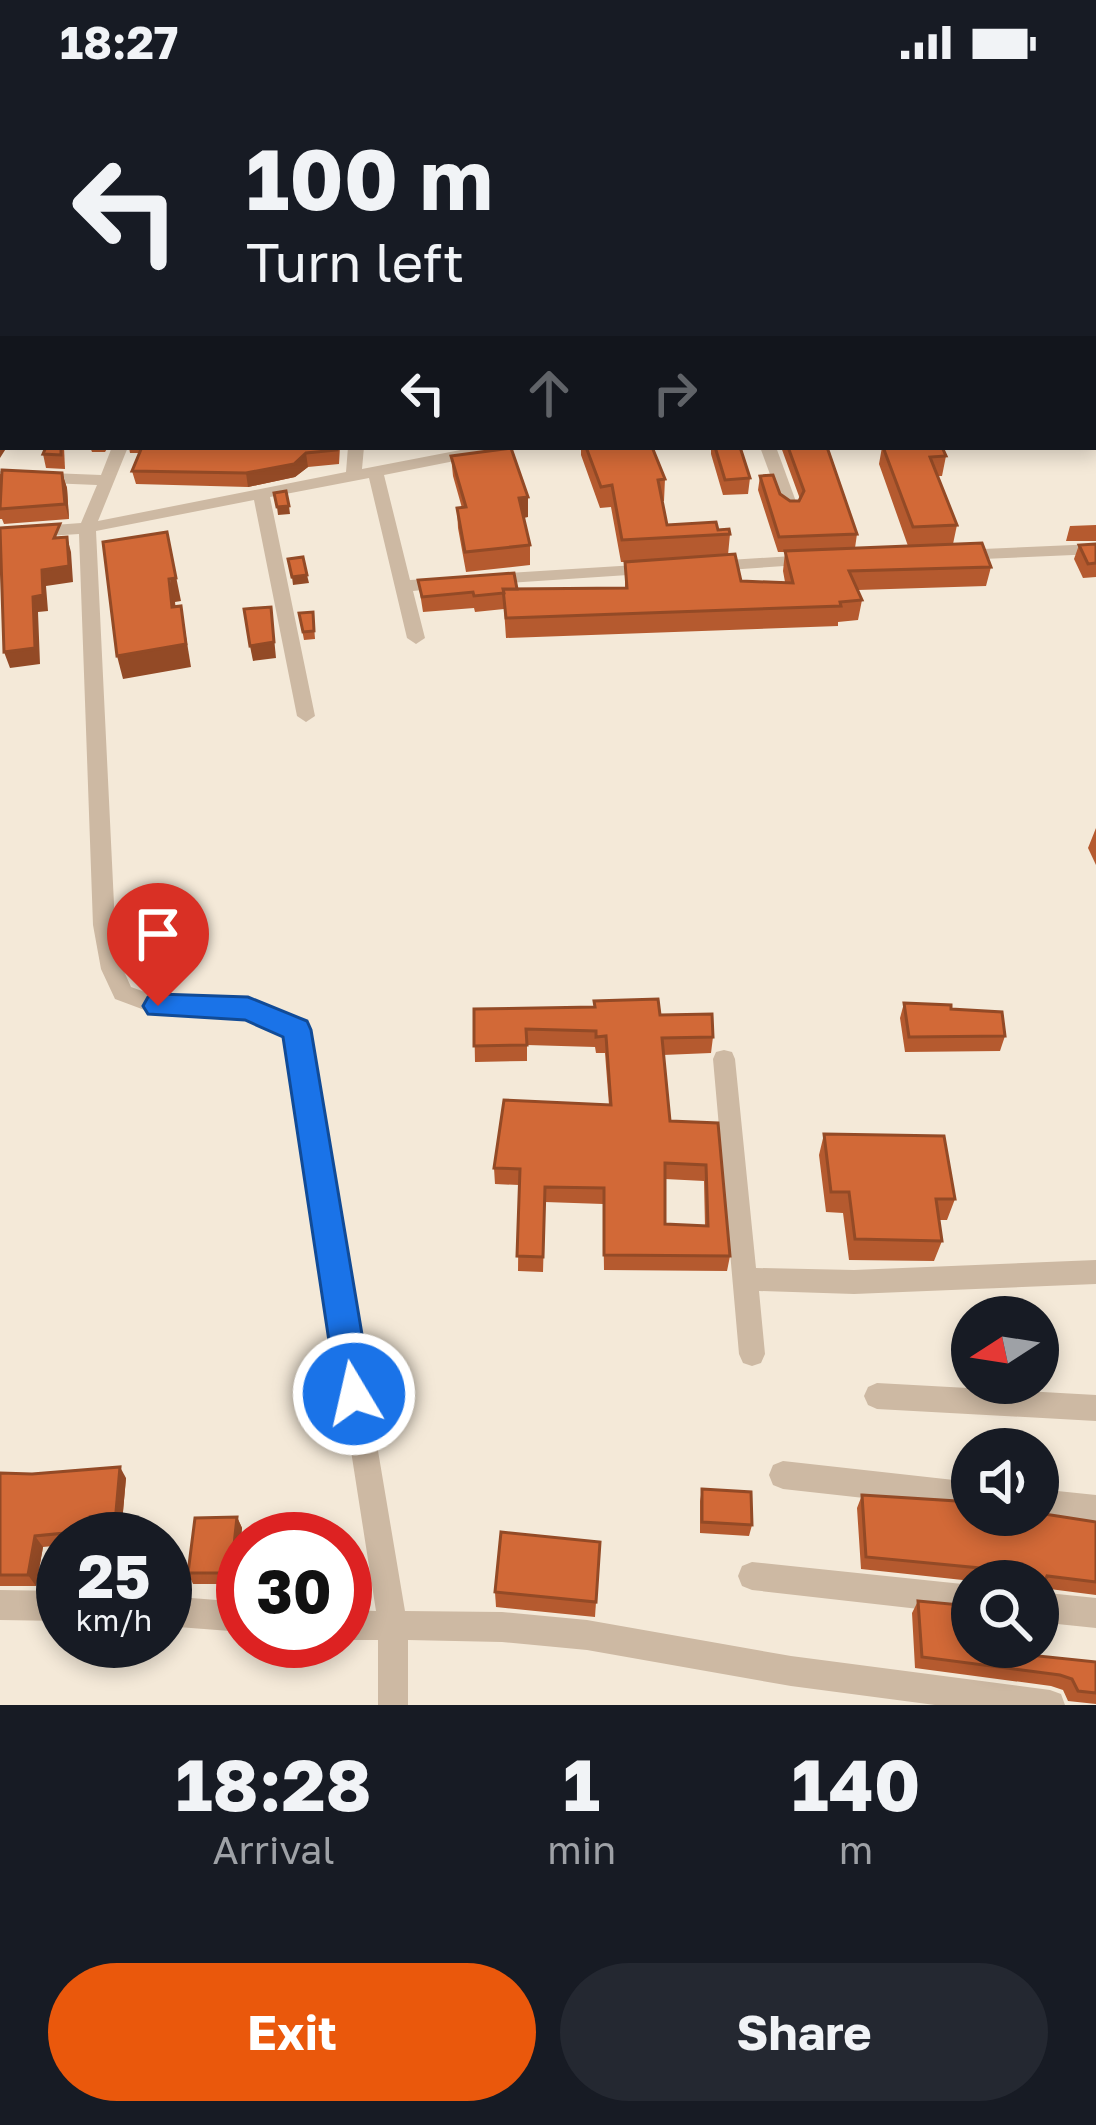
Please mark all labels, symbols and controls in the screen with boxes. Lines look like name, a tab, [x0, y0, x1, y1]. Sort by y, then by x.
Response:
text: 18:27	[60, 15, 178, 69]
text: 100 m	[246, 128, 493, 228]
icon: left	[48, 132, 204, 288]
text: Turn left	[246, 229, 464, 294]
icon: left	[390, 360, 456, 426]
icon: ahead	[516, 360, 582, 426]
icon: right	[642, 360, 708, 426]
pin	[107, 883, 209, 1006]
icon: arrive	[125, 901, 191, 967]
north arrow	[951, 1296, 1059, 1404]
map controls	[951, 1296, 1059, 1668]
position arrow	[291, 1331, 417, 1457]
button: sound	[951, 1428, 1059, 1536]
speed limit sign: 30	[216, 1512, 372, 1668]
text: 25	[77, 1539, 151, 1611]
button: search	[951, 1560, 1059, 1668]
text: km/h	[76, 1602, 152, 1638]
text: 18:28	[175, 1740, 372, 1827]
text: 1	[563, 1740, 600, 1827]
text: 140	[792, 1740, 921, 1827]
text: Arrival	[212, 1826, 335, 1873]
text: min	[547, 1826, 616, 1873]
text: m	[839, 1826, 873, 1873]
button: Exit	[48, 1963, 536, 2101]
button: Share	[560, 1963, 1048, 2101]

